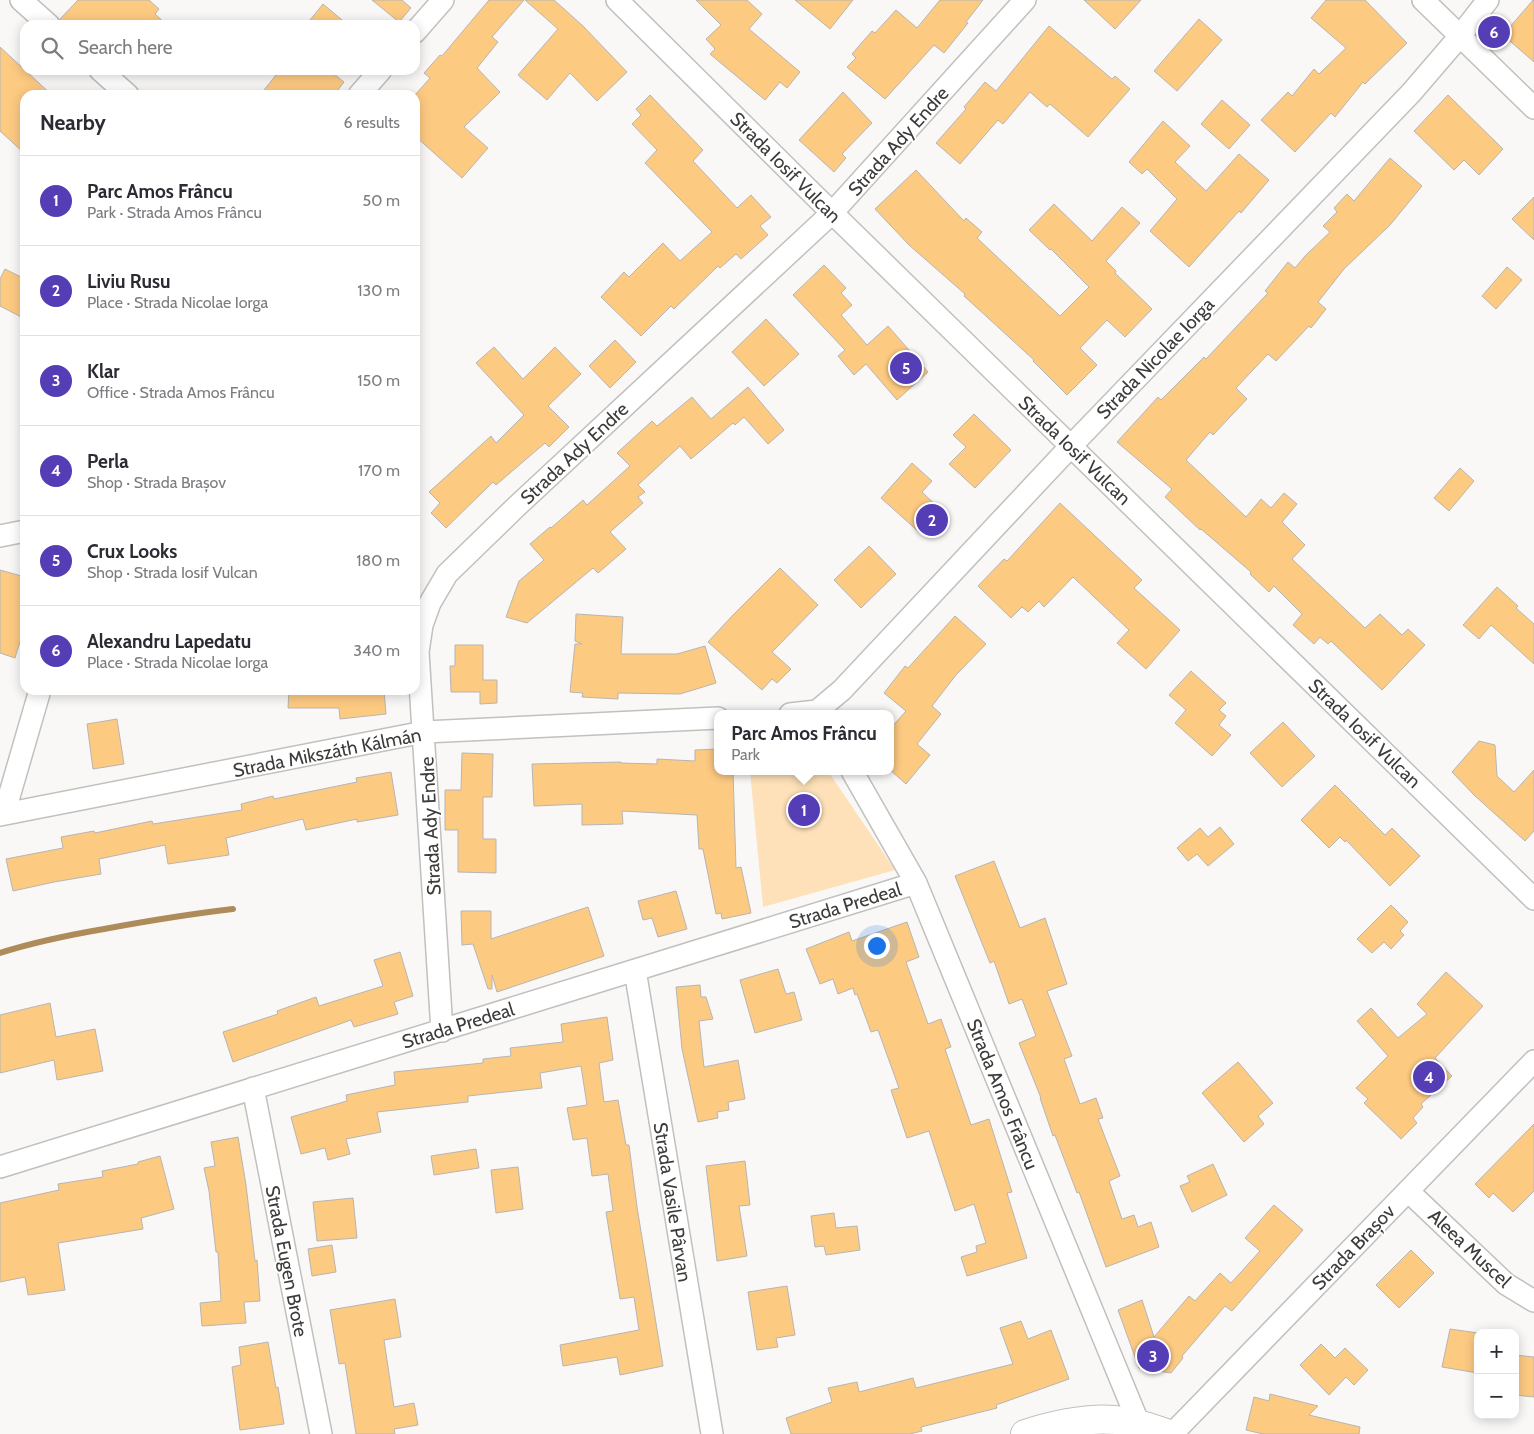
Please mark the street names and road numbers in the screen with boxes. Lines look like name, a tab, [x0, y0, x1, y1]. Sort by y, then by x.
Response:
street label: Strada Ady Endre	[843, 82, 954, 201]
street label: Strada Iosif Vulcan	[725, 107, 846, 228]
street label: Strada Nicolae Iorga	[1092, 293, 1219, 424]
street label: Strada Iosif Vulcan	[1014, 391, 1136, 510]
street label: Strada Ady Endre	[516, 397, 633, 509]
street label: Strada Iosif Vulcan	[1304, 674, 1426, 793]
street label: Strada Mikszáth Kálmán	[231, 723, 423, 782]
street label: Strada Ady Endre	[415, 756, 446, 896]
street label: Strada Predeal	[786, 877, 905, 933]
street label: Strada Predeal	[399, 997, 518, 1053]
street label: Strada Amos Frâncu	[962, 1016, 1043, 1173]
street label: Strada Vasile Pârvan	[649, 1121, 696, 1283]
street label: Strada Eugen Brote	[261, 1183, 313, 1339]
street label: Strada Brașov	[1307, 1199, 1401, 1296]
street label: Aleea Muscel	[1424, 1204, 1516, 1293]

